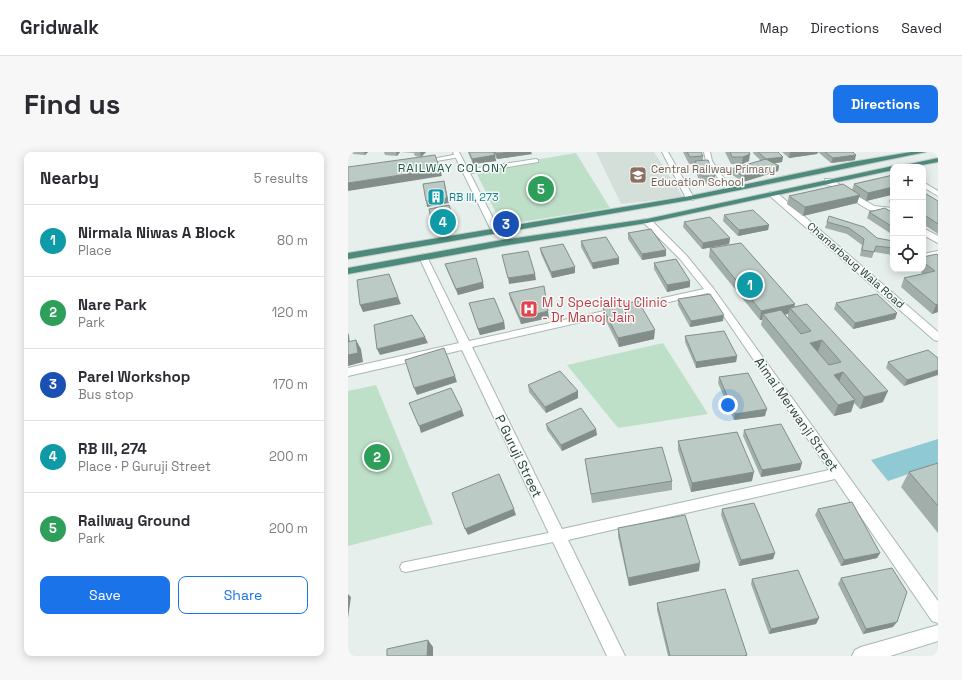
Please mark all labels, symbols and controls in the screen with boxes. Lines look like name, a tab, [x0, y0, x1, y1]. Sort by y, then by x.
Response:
text: Gridwalk	[20, 15, 99, 40]
text: Map	[759, 19, 789, 37]
text: Directions	[811, 19, 879, 37]
text: Saved	[901, 19, 942, 37]
button: Directions	[833, 85, 938, 123]
text: Find us	[24, 86, 121, 122]
district label: RAILWAY COLONY	[398, 160, 508, 176]
place label: Central Railway Primary Education School	[651, 162, 775, 189]
map controls	[890, 164, 926, 272]
button: +	[890, 164, 926, 200]
school or university icon: Central Railway Primary Education School	[628, 165, 648, 185]
text: Nearby	[40, 167, 99, 189]
text: 5 results	[254, 170, 308, 187]
pin: 5	[528, 174, 554, 204]
building icon: RB III, 273	[426, 187, 446, 207]
place label: RB III, 273	[449, 190, 499, 204]
button: −	[890, 200, 926, 236]
pin: 4	[430, 207, 456, 237]
pin: 3	[493, 209, 519, 239]
street label: Chamarbaug Wala Road	[804, 219, 908, 311]
text: Nirmala Niwas A Block	[78, 223, 235, 242]
text: 1	[50, 232, 56, 249]
text: 80 m	[277, 232, 308, 249]
button: locate	[890, 236, 926, 272]
text: Place	[78, 242, 112, 259]
pin: 1	[737, 270, 763, 300]
place label: M J Speciality Clinic - Dr Manoj Jain	[542, 294, 668, 326]
text: Nare Park	[78, 295, 147, 314]
hospital icon: M J Speciality Clinic - Dr Manoj Jain	[519, 299, 539, 319]
text: 2	[49, 304, 57, 321]
text: 120 m	[272, 304, 308, 321]
text: Park	[78, 314, 105, 331]
street label: Aimai Merwanji Street	[751, 354, 842, 475]
text: Parel Workshop	[78, 367, 190, 386]
text: 3	[49, 376, 57, 393]
text: 170 m	[272, 376, 308, 393]
text: Bus stop	[78, 386, 134, 403]
your location	[718, 395, 738, 415]
street label: P Guruji Street	[491, 412, 546, 500]
text: RB III, 274	[78, 439, 147, 458]
pin: 2	[364, 442, 390, 472]
text: 4	[49, 448, 57, 465]
text: 200 m	[269, 448, 308, 465]
text: Place · P Guruji Street	[78, 458, 211, 475]
text: Railway Ground	[78, 511, 190, 530]
text: 5	[49, 520, 57, 537]
text: 200 m	[269, 520, 308, 537]
text: Park	[78, 530, 105, 547]
button: Save	[40, 576, 170, 614]
button: Share	[178, 576, 308, 614]

